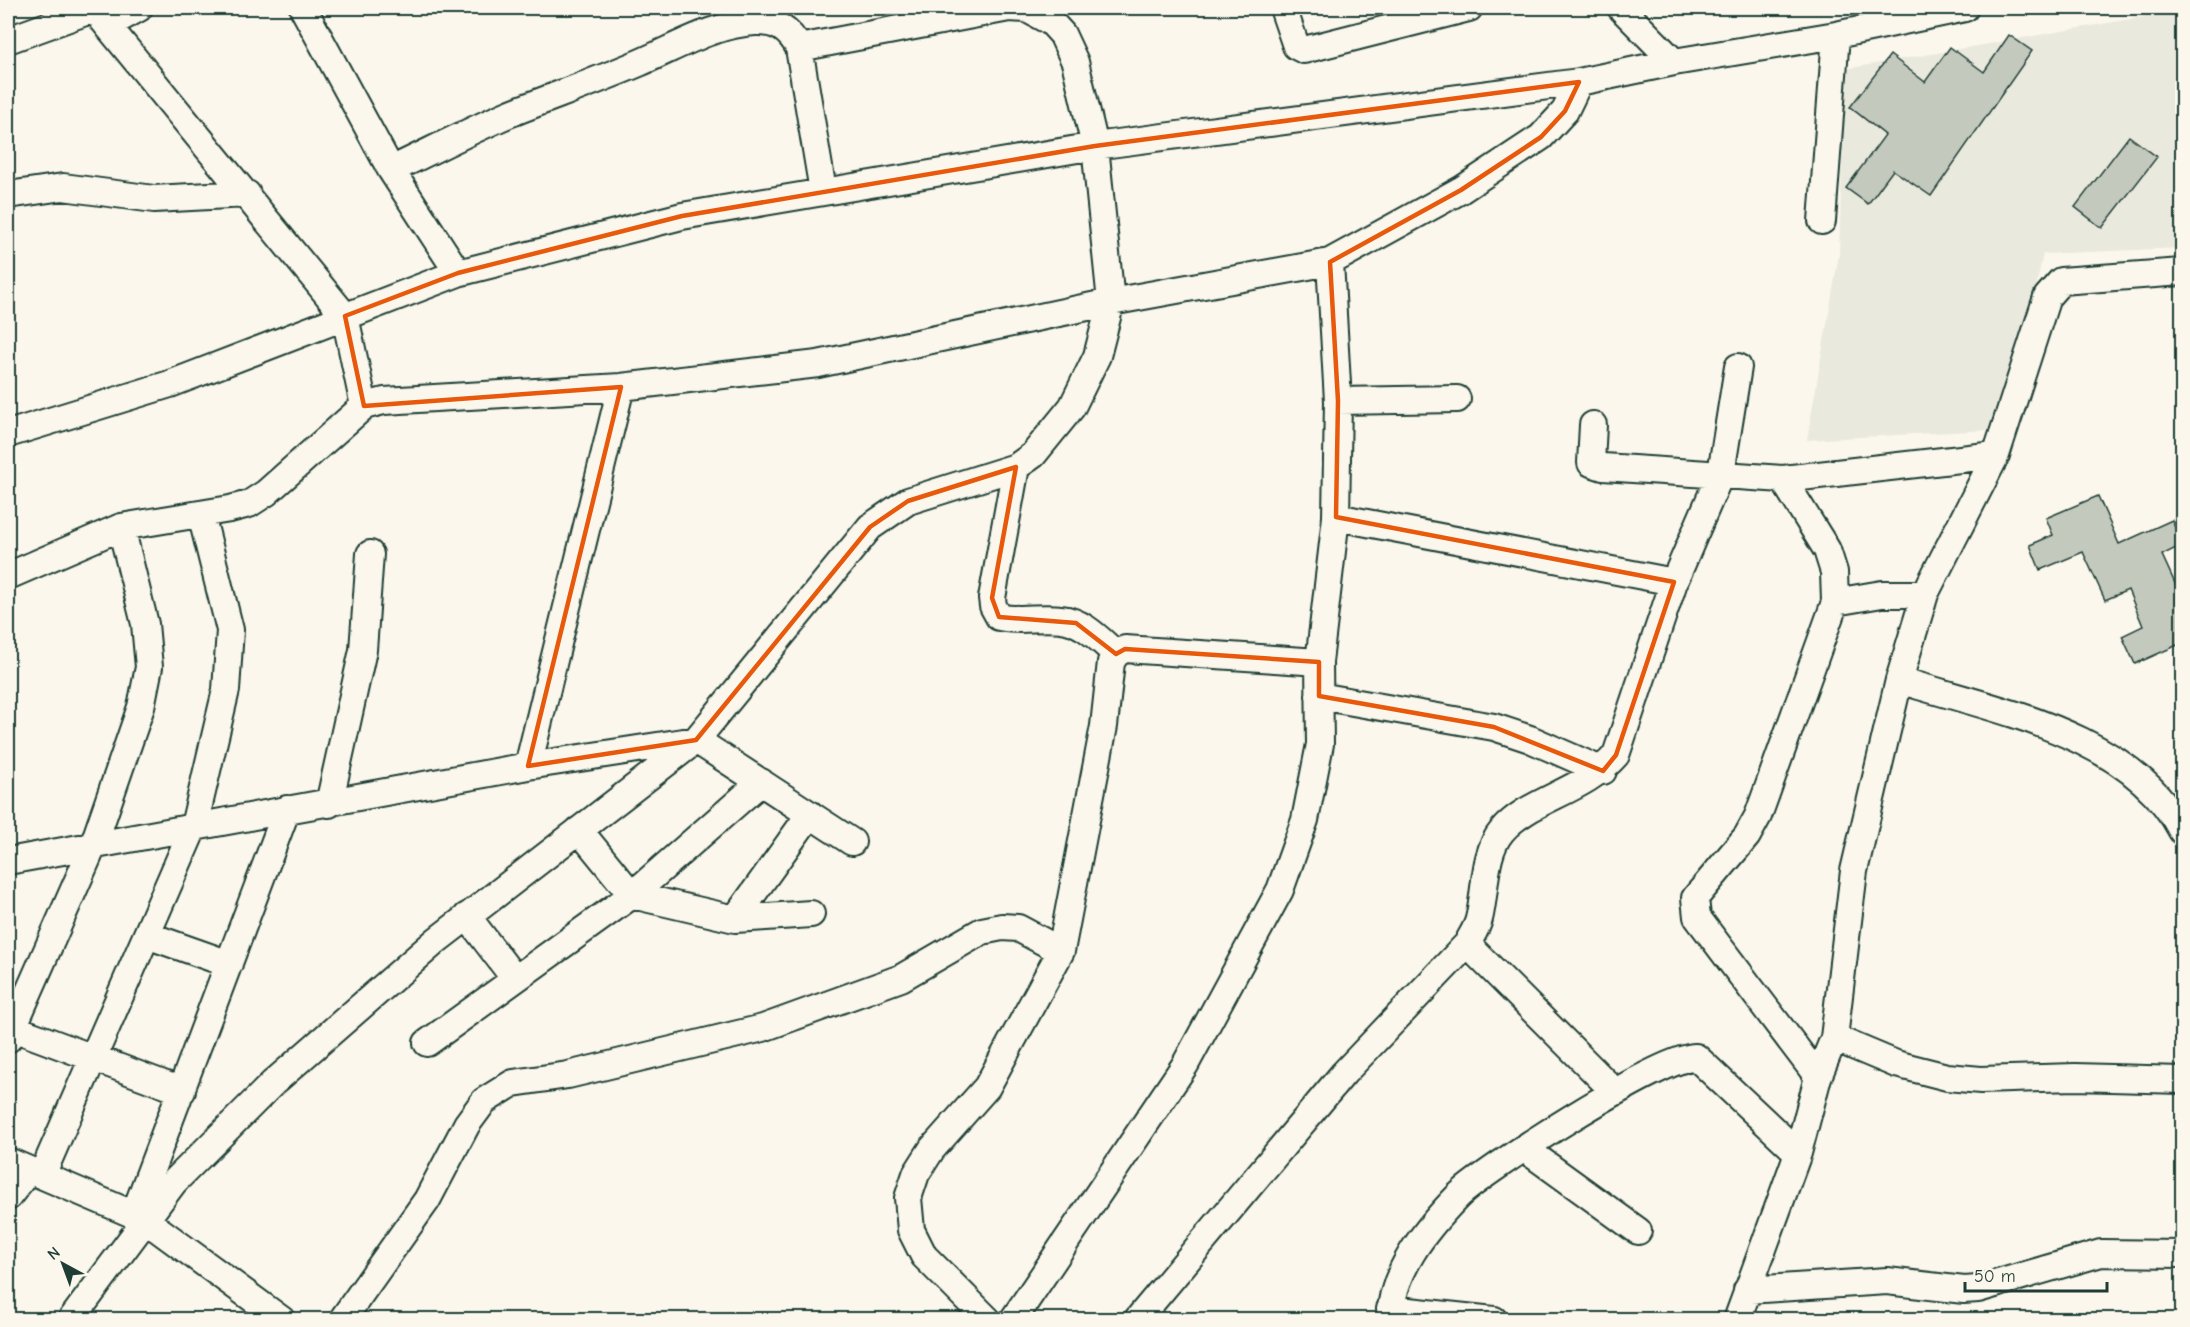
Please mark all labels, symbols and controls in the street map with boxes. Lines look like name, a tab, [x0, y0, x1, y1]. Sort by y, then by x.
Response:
north arrow	[33, 1234, 93, 1294]
text: N	[44, 1243, 64, 1264]
scale bar	[1965, 1255, 2108, 1293]
text: 50 m	[1974, 1266, 2016, 1287]

